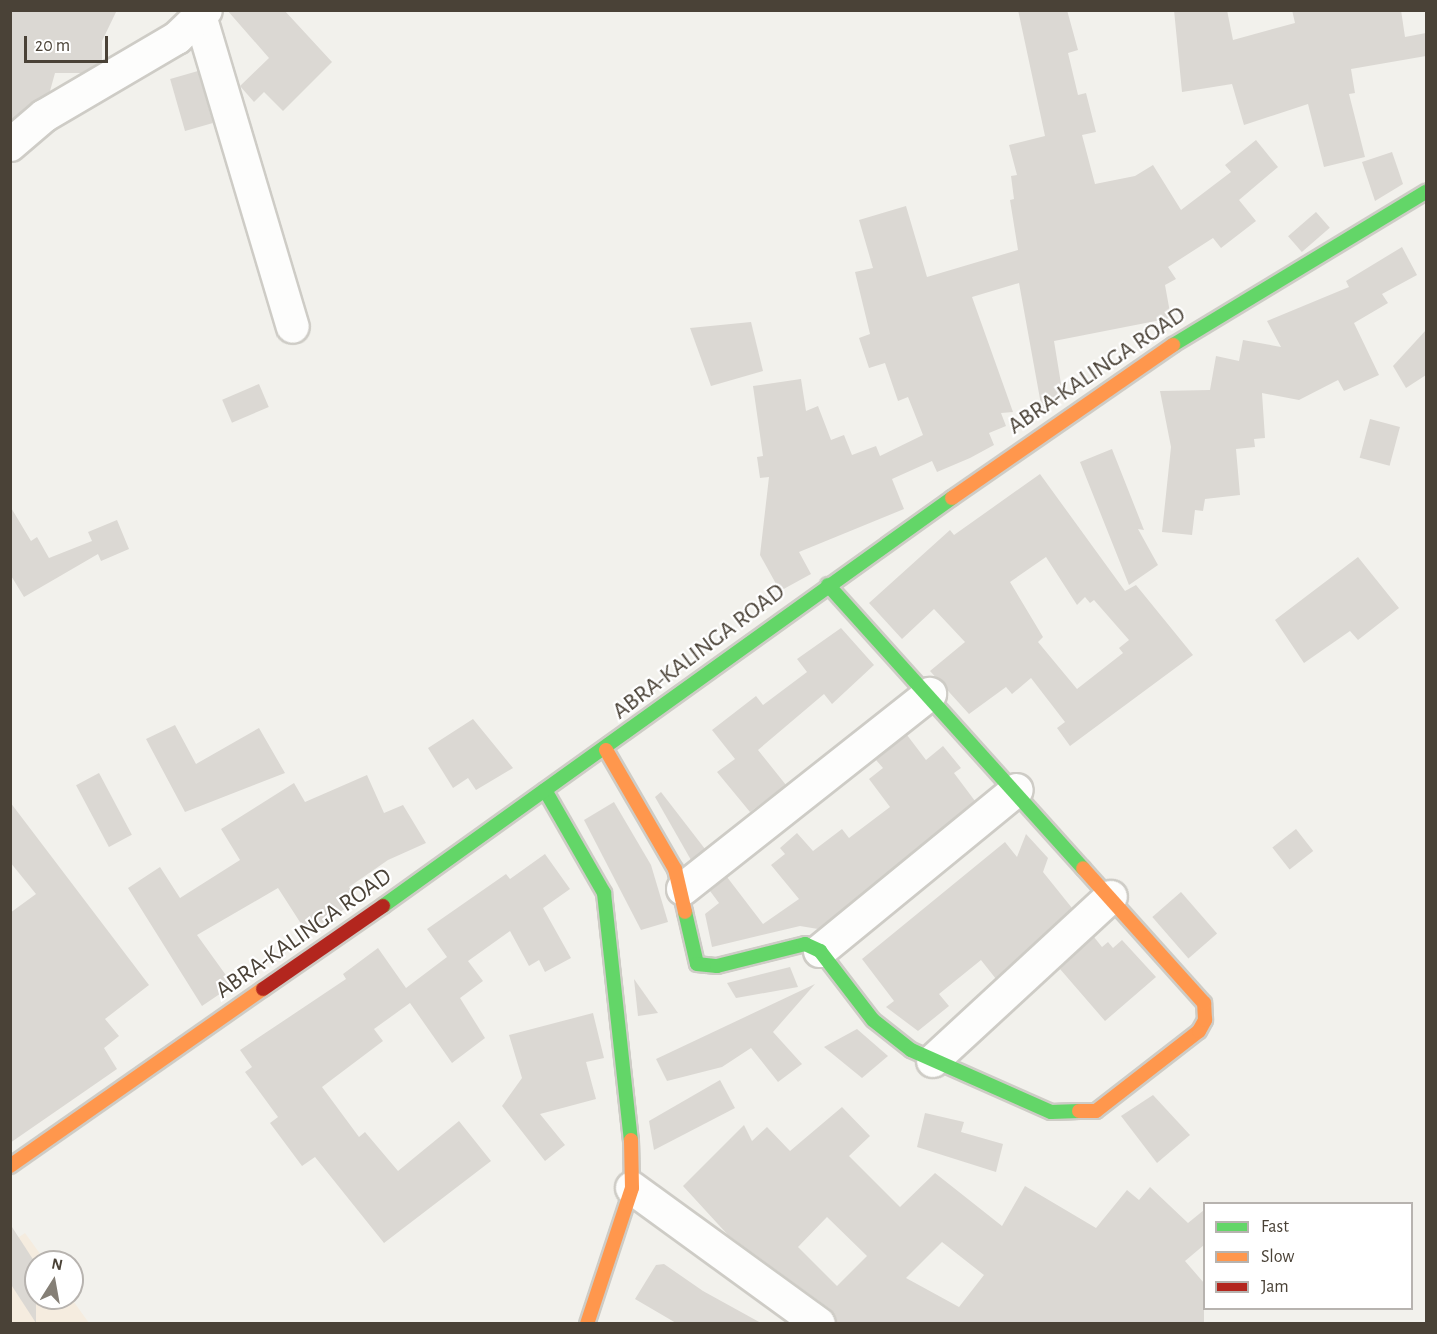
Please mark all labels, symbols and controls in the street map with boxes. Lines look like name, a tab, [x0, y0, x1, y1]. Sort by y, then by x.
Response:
scale bar	[27, 24, 111, 62]
text: 20 m	[35, 37, 70, 55]
street label: ABRA-KALINGA ROAD	[1003, 301, 1191, 441]
street label: ABRA-KALINGA ROAD	[607, 578, 791, 726]
street label: ABRA-KALINGA ROAD	[210, 862, 398, 1006]
legend	[1203, 1202, 1413, 1310]
text: Fast	[1261, 1218, 1289, 1236]
text: Slow	[1261, 1248, 1294, 1266]
north arrow	[24, 1250, 84, 1310]
text: N	[50, 1255, 64, 1273]
text: Jam	[1261, 1278, 1289, 1296]

